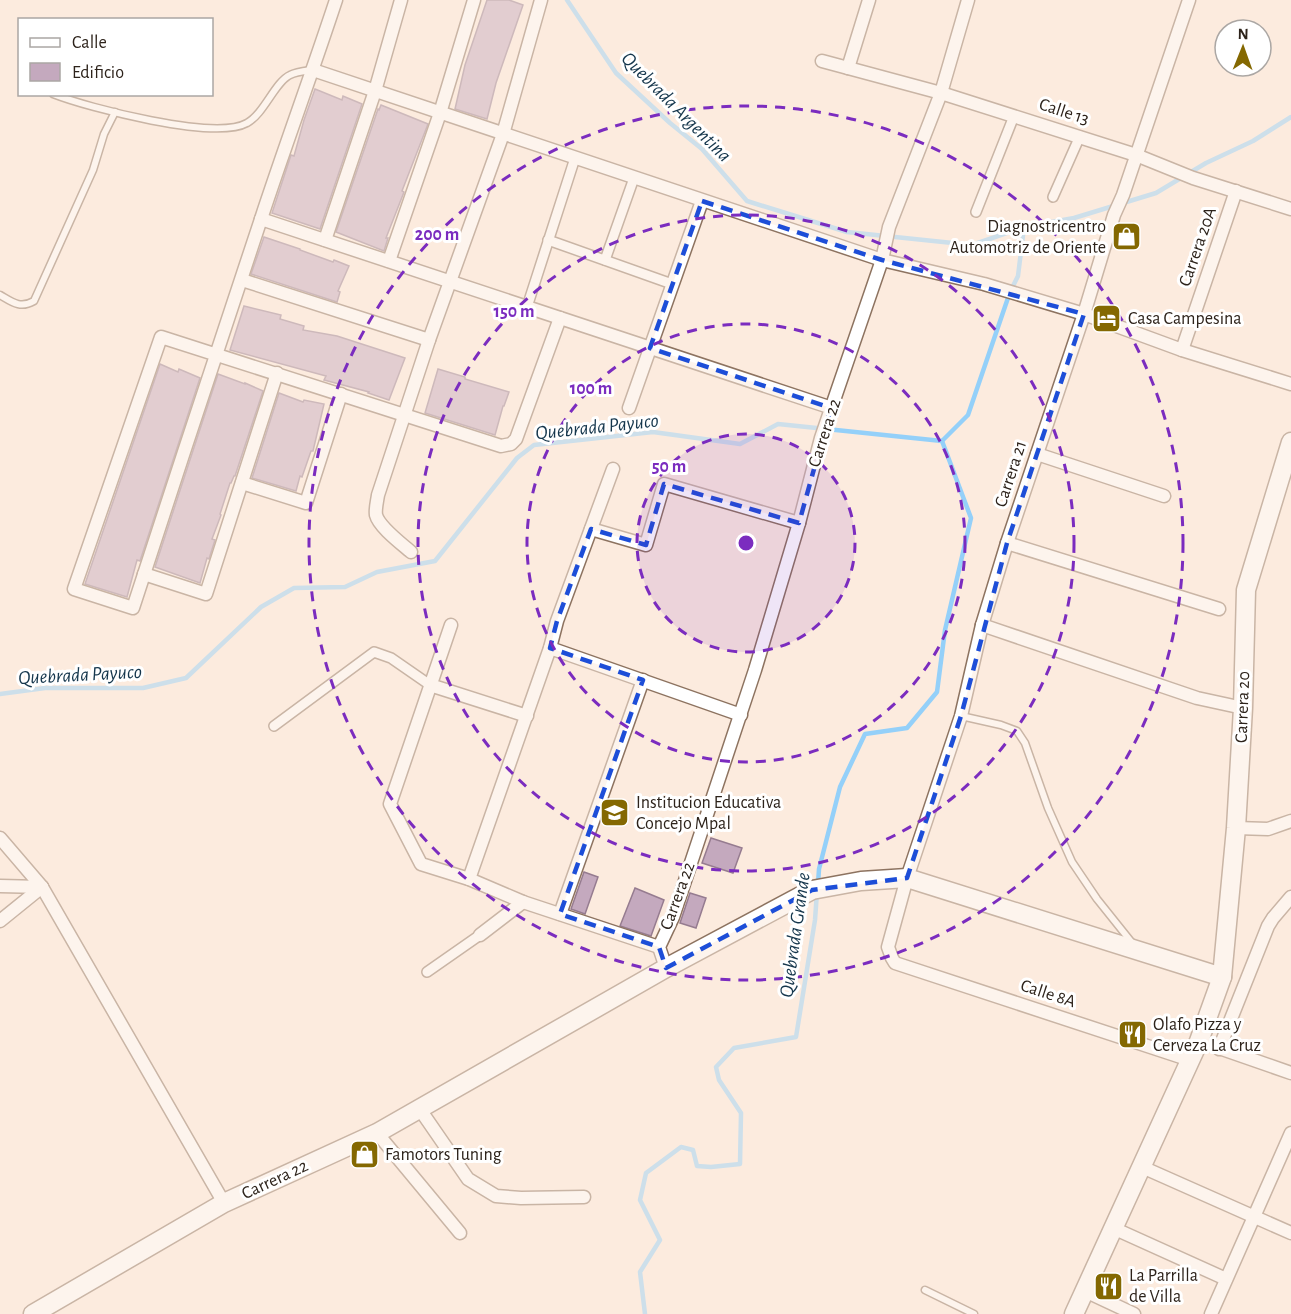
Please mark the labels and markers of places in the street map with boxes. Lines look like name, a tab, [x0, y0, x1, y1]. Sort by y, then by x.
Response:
place label: Diagnostricentro Automotriz de Oriente	[950, 218, 1106, 257]
shop icon: Diagnostricentro Automotriz de Oriente	[1111, 221, 1143, 253]
hotel icon: Casa Campesina	[1091, 303, 1123, 335]
place label: Casa Campesina	[1128, 310, 1242, 328]
centre of rings	[736, 533, 756, 553]
place label: Institucion Educativa Concejo Mpal	[636, 794, 781, 833]
school or university icon: Institucion Educativa Concejo Mpal	[599, 797, 631, 829]
place label: Olafo Pizza y Cerveza La Cruz	[1153, 1016, 1261, 1055]
restaurant icon: Olafo Pizza y Cerveza La Cruz	[1116, 1019, 1148, 1051]
shop icon: Famotors Tuning	[348, 1139, 380, 1171]
place label: Famotors Tuning	[385, 1146, 502, 1164]
place label: La Parrilla de Villa	[1129, 1267, 1198, 1306]
restaurant icon: La Parrilla de Villa	[1092, 1270, 1124, 1302]

